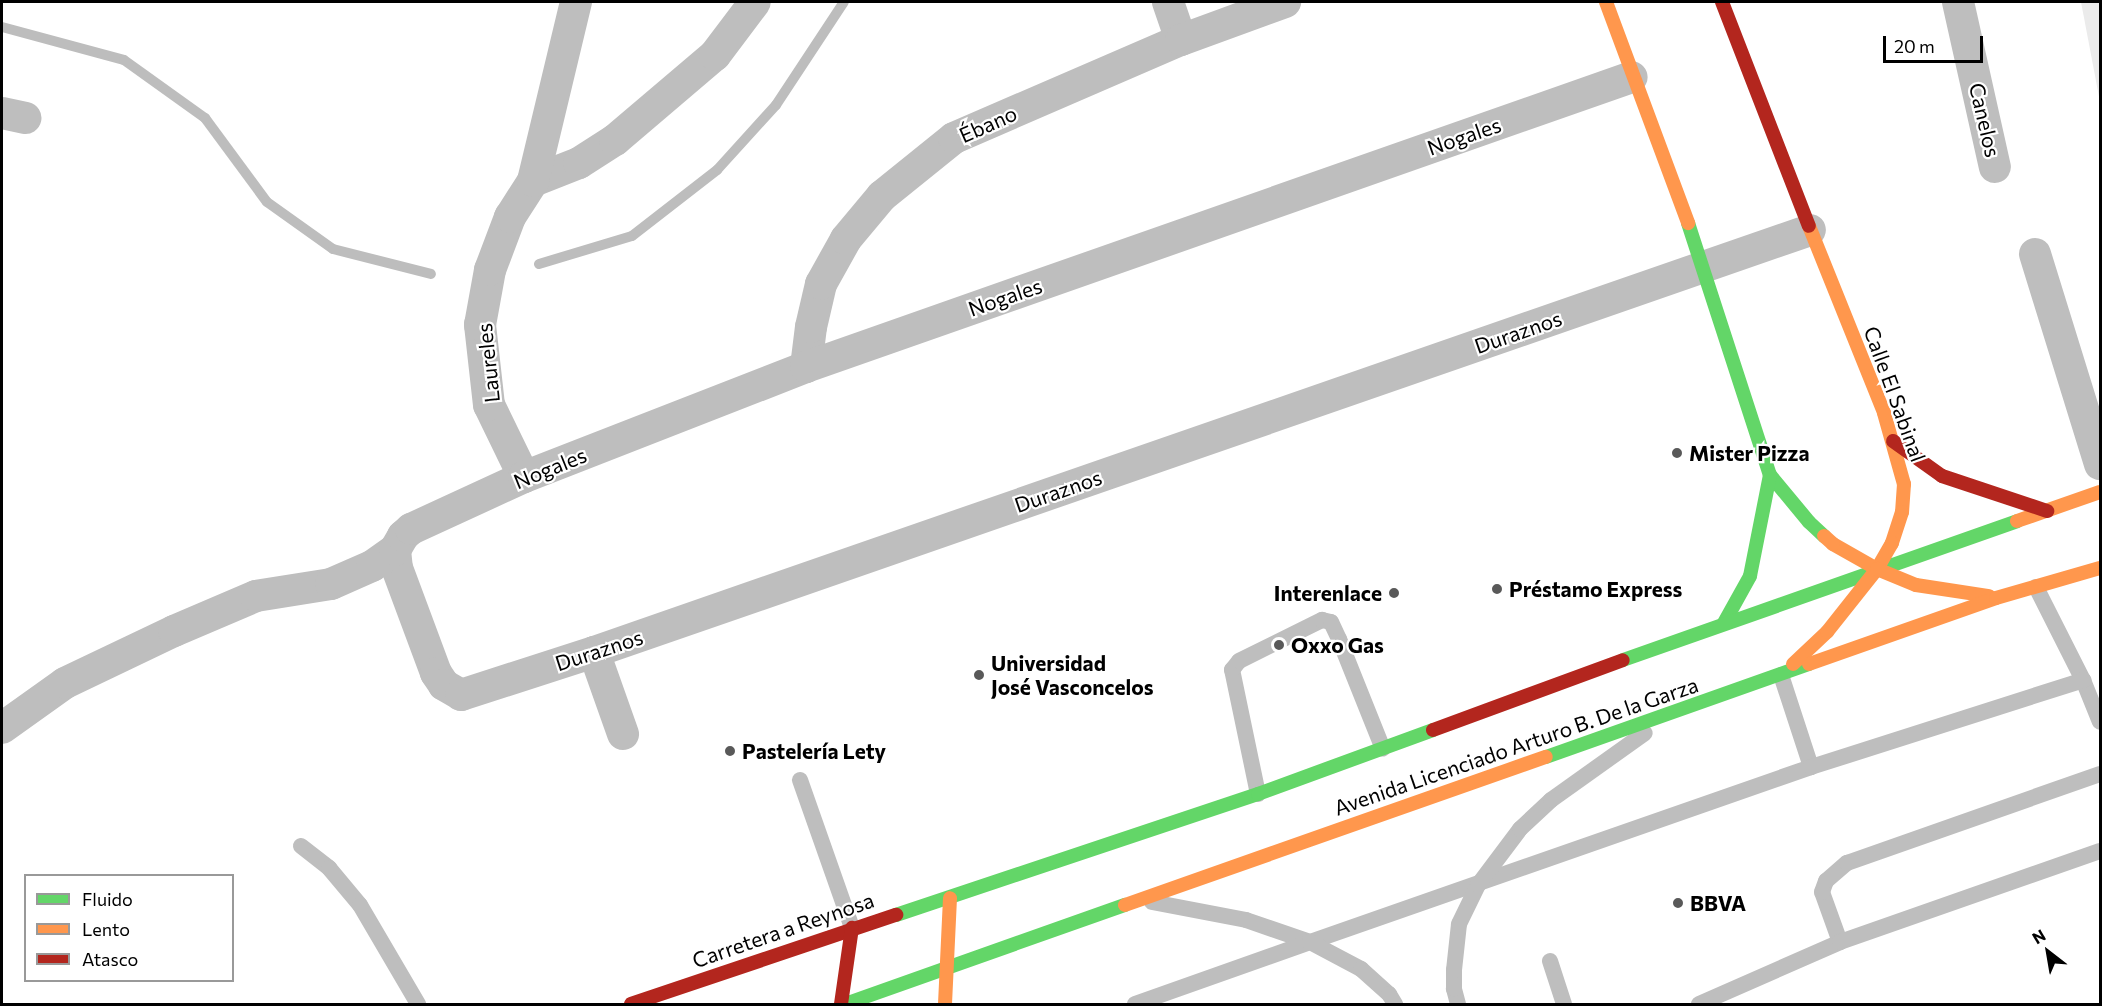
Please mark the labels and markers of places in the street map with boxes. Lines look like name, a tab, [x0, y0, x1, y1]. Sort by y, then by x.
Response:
place label: Mister Pizza	[1689, 440, 1809, 466]
marker: Mister Pizza	[1670, 446, 1684, 460]
place label: Préstamo Express	[1509, 576, 1682, 602]
place label: Interenlace	[1274, 580, 1382, 606]
marker: Préstamo Express	[1490, 582, 1504, 596]
marker: Interenlace	[1387, 586, 1401, 600]
place label: Oxxo Gas	[1291, 632, 1384, 658]
marker: Oxxo Gas	[1272, 638, 1286, 652]
place label: Universidad José Vasconcelos	[991, 650, 1153, 700]
marker: Universidad José Vasconcelos	[972, 668, 986, 682]
place label: Pastelería Lety	[742, 738, 886, 764]
marker: Pastelería Lety	[723, 744, 737, 758]
place label: BBVA	[1690, 890, 1746, 916]
marker: BBVA	[1671, 896, 1685, 910]

